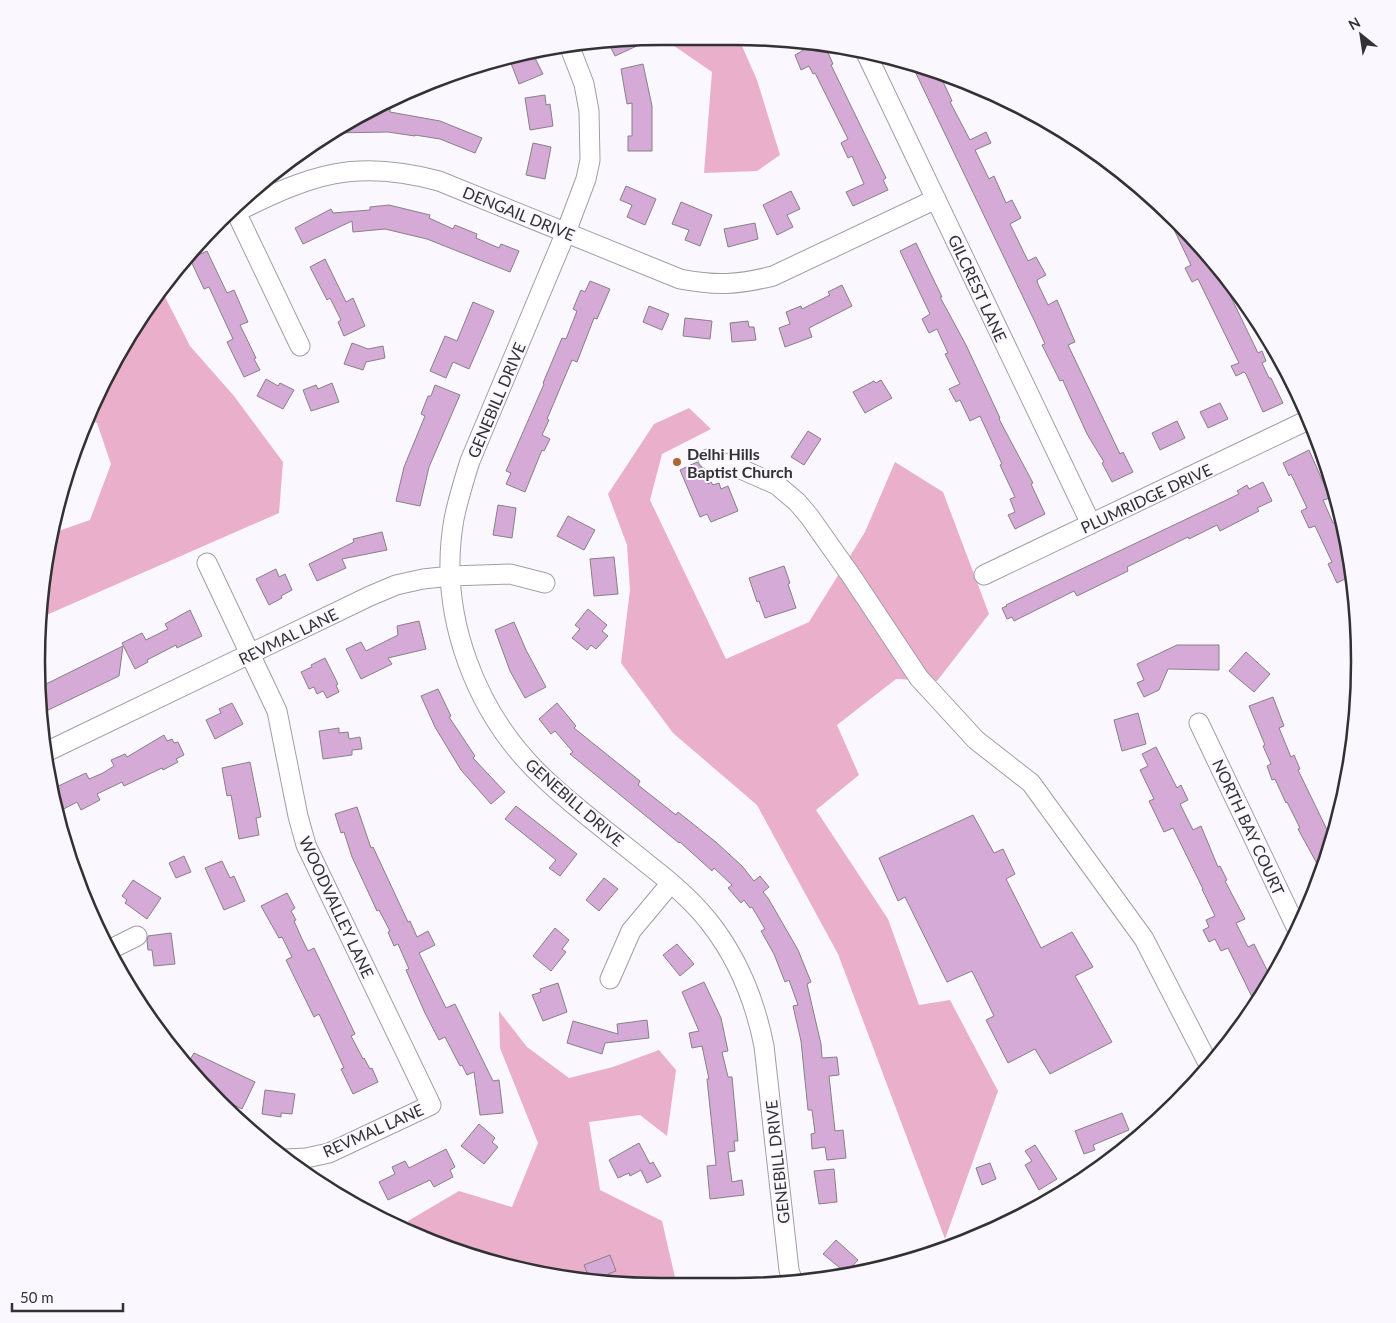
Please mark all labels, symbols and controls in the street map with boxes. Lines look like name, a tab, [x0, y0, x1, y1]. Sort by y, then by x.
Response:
north arrow	[1336, 10, 1386, 60]
text: N	[1345, 13, 1363, 33]
street label: DENGAIL DRIVE	[460, 182, 578, 244]
street label: GILCREST LANE	[945, 231, 1011, 345]
street label: GENEBILL DRIVE	[463, 339, 529, 461]
place label: Delhi Hills Baptist Church	[687, 444, 793, 481]
marker: Delhi Hills Baptist Church	[671, 456, 683, 468]
street label: PLUMRIDGE DRIVE	[1077, 459, 1215, 537]
street label: REVMAL LANE	[235, 604, 341, 668]
street label: GENEBILL DRIVE	[522, 754, 628, 850]
street label: NORTH BAY COURT	[1209, 756, 1289, 899]
street label: WOODVALLEY LANE	[296, 833, 378, 981]
street label: REVMAL LANE	[320, 1099, 426, 1161]
street label: GENEBILL DRIVE	[761, 1099, 793, 1225]
scale bar	[12, 1280, 124, 1312]
text: 50 m	[20, 1288, 54, 1306]

